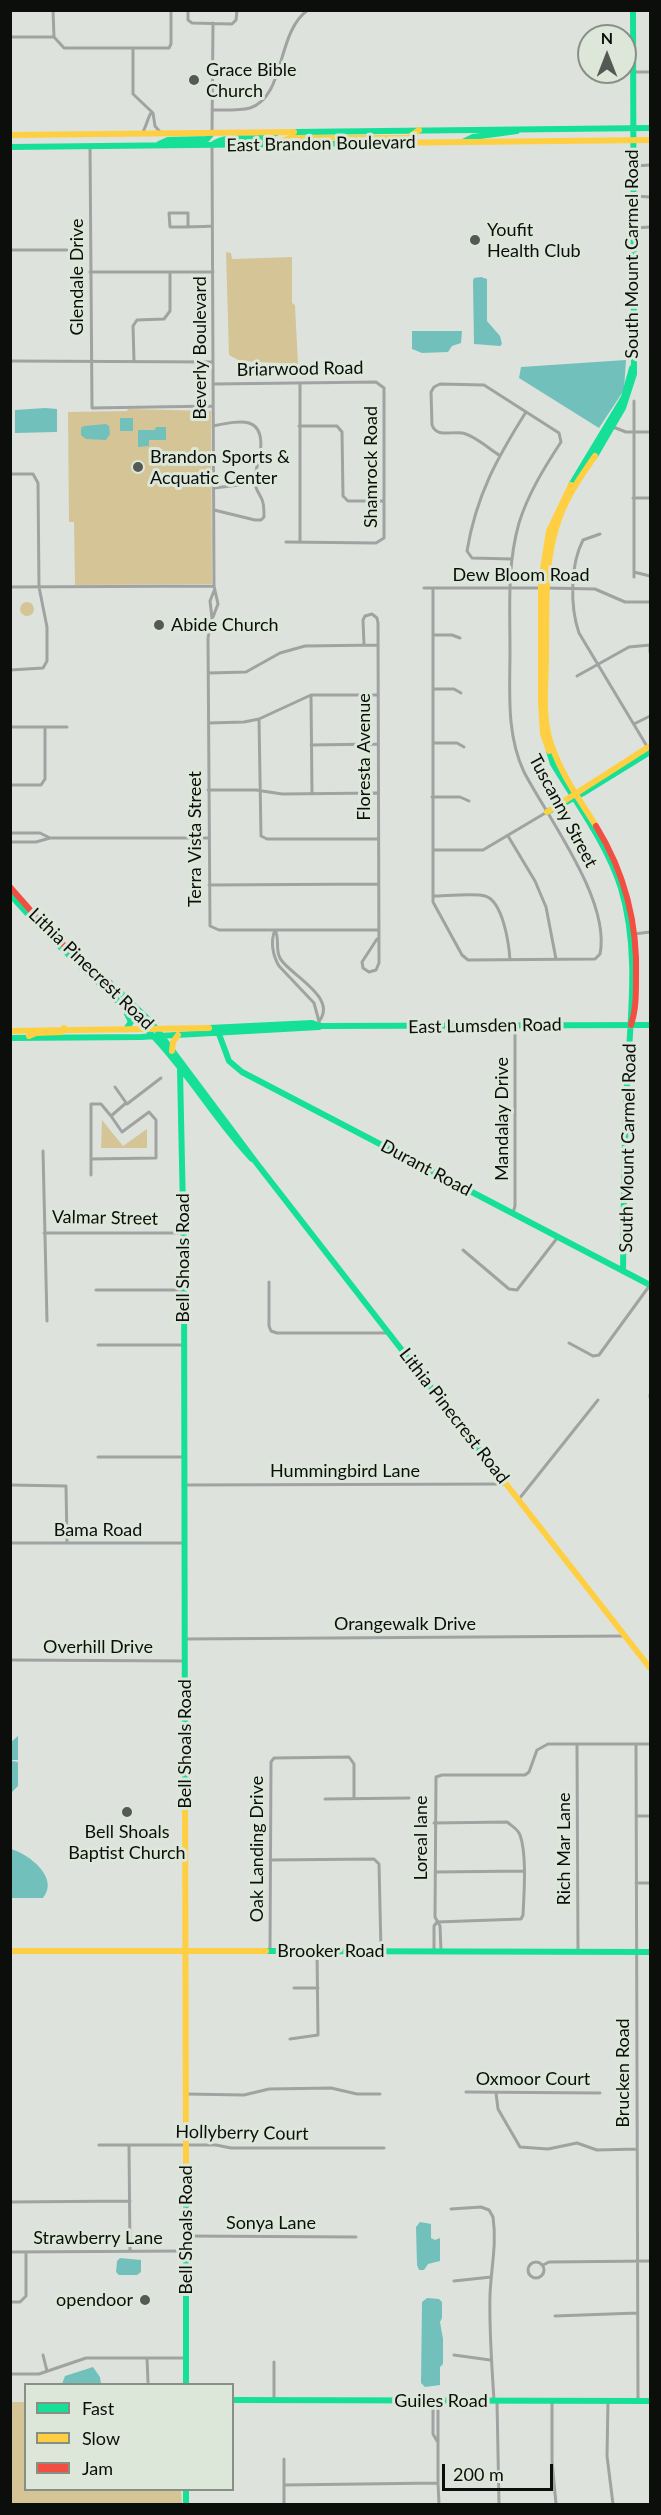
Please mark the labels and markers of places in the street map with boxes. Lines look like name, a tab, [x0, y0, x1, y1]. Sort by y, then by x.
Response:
place label: Grace Bible Church	[206, 59, 297, 101]
marker: Grace Bible Church	[187, 73, 201, 87]
place label: Youfit Health Club	[487, 219, 581, 262]
marker: Youfit Health Club	[468, 233, 482, 247]
place label: Brandon Sports & Acquatic Center	[150, 446, 290, 488]
marker: Brandon Sports & Acquatic Center	[131, 460, 145, 474]
place label: Abide Church	[171, 614, 279, 636]
marker: Abide Church	[152, 618, 166, 632]
marker: Bell Shoals Baptist Church	[120, 1805, 134, 1819]
place label: Bell Shoals Baptist Church	[68, 1821, 186, 1864]
place label: opendoor	[56, 2289, 133, 2311]
marker: opendoor	[138, 2293, 152, 2307]

